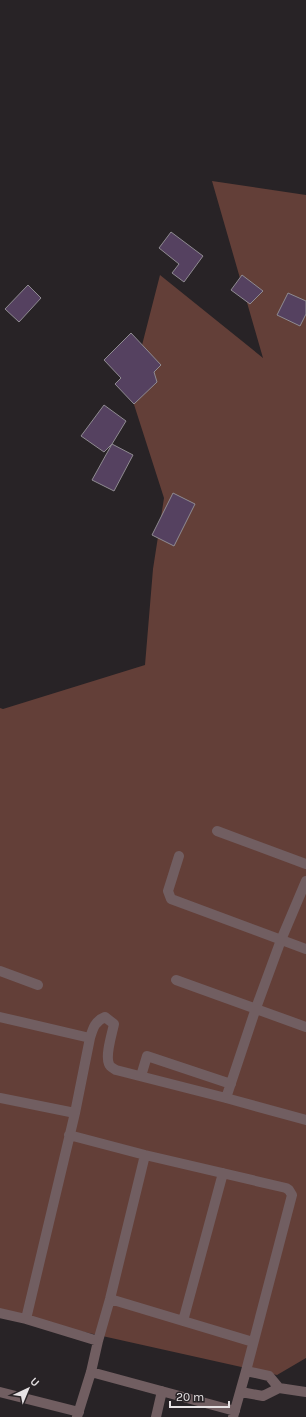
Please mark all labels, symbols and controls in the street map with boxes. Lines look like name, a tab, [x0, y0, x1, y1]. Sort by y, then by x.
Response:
north arrow	[8, 1369, 48, 1409]
text: U	[27, 1375, 42, 1389]
scale bar	[170, 1383, 229, 1409]
text: 20 m	[176, 1390, 204, 1404]

